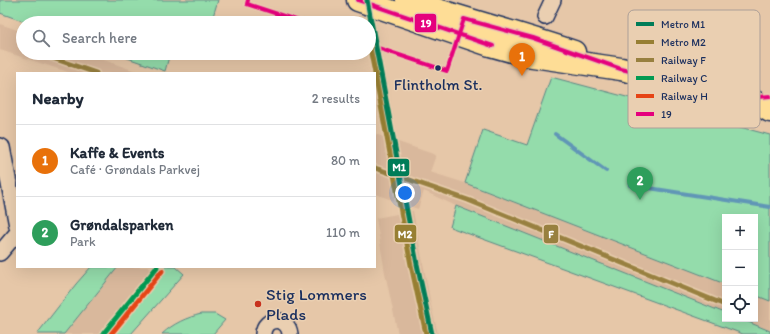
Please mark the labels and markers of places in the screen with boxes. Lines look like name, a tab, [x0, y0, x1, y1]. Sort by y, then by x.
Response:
pin: 1	[509, 43, 535, 76]
marker: Flintholm St.	[433, 63, 443, 73]
place label: Flintholm St.	[394, 75, 482, 94]
pin: 2	[627, 167, 653, 200]
place label: Stig Lommers Plads	[266, 284, 367, 324]
marker: Stig Lommers Plads	[253, 299, 263, 309]

